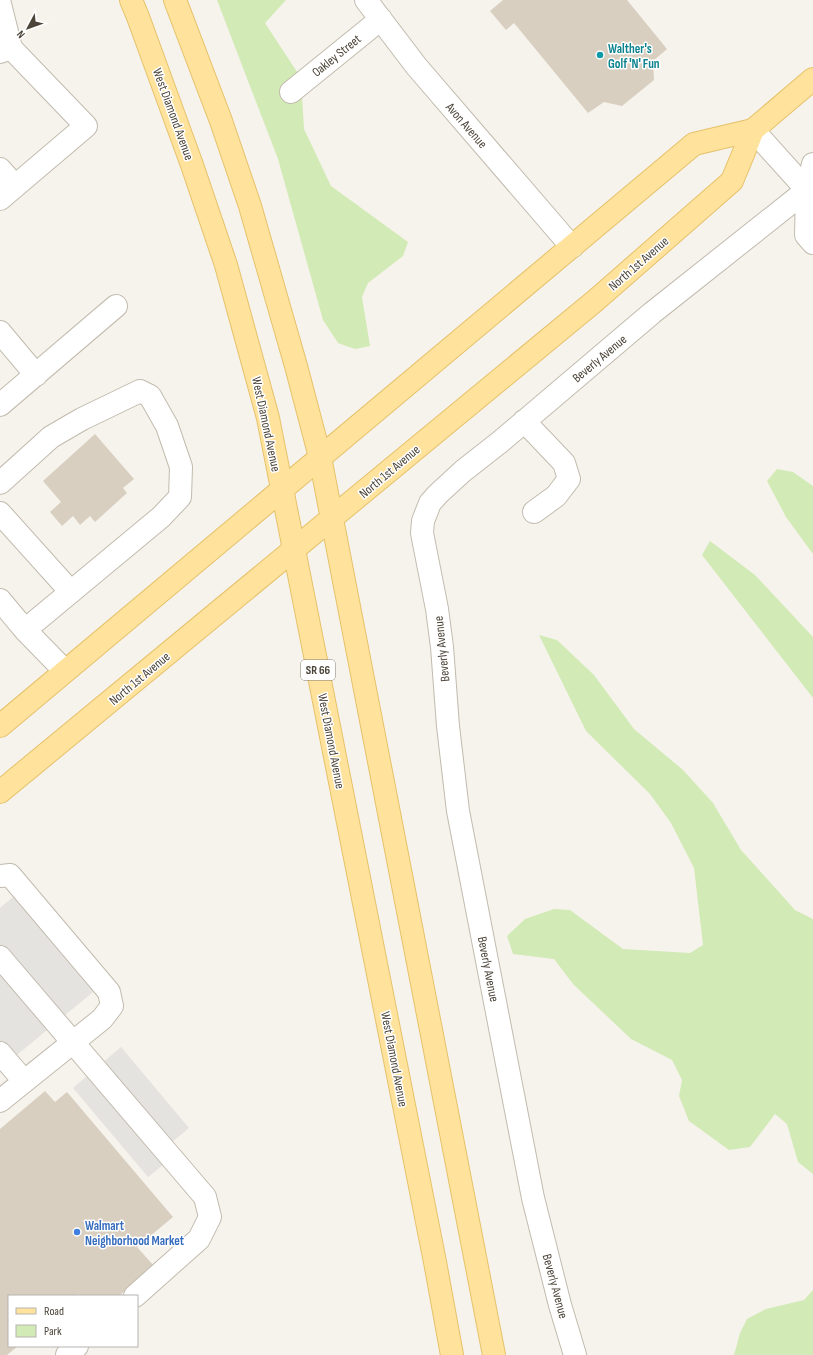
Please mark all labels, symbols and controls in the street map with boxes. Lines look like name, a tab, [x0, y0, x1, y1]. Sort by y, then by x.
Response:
north arrow	[8, 8, 48, 48]
text: N	[14, 28, 28, 41]
street label: Oakley Street	[309, 31, 364, 80]
place label: Walther's Golf 'N' Fun	[608, 41, 660, 72]
marker: Walther's Golf 'N' Fun	[595, 50, 605, 60]
street label: West Diamond Avenue	[149, 66, 197, 162]
street label: Avon Avenue	[441, 99, 490, 152]
street label: North 1st Avenue	[605, 233, 672, 294]
street label: Beverly Avenue	[569, 331, 630, 386]
street label: West Diamond Avenue	[248, 375, 284, 473]
street label: North 1st Avenue	[356, 442, 423, 502]
street label: Beverly Avenue	[431, 615, 453, 683]
street label: North 1st Avenue	[106, 649, 173, 709]
road number: SR 66	[301, 660, 335, 680]
street label: West Diamond Avenue	[314, 692, 348, 790]
street label: Beverly Avenue	[474, 935, 502, 1003]
street label: West Diamond Avenue	[377, 1010, 411, 1108]
place label: Walmart Neighborhood Market	[85, 1218, 185, 1249]
marker: Walmart Neighborhood Market	[72, 1227, 82, 1237]
street label: Beverly Avenue	[539, 1252, 571, 1320]
legend	[8, 1295, 138, 1347]
text: Road	[44, 1304, 64, 1319]
text: Park	[44, 1324, 62, 1339]

